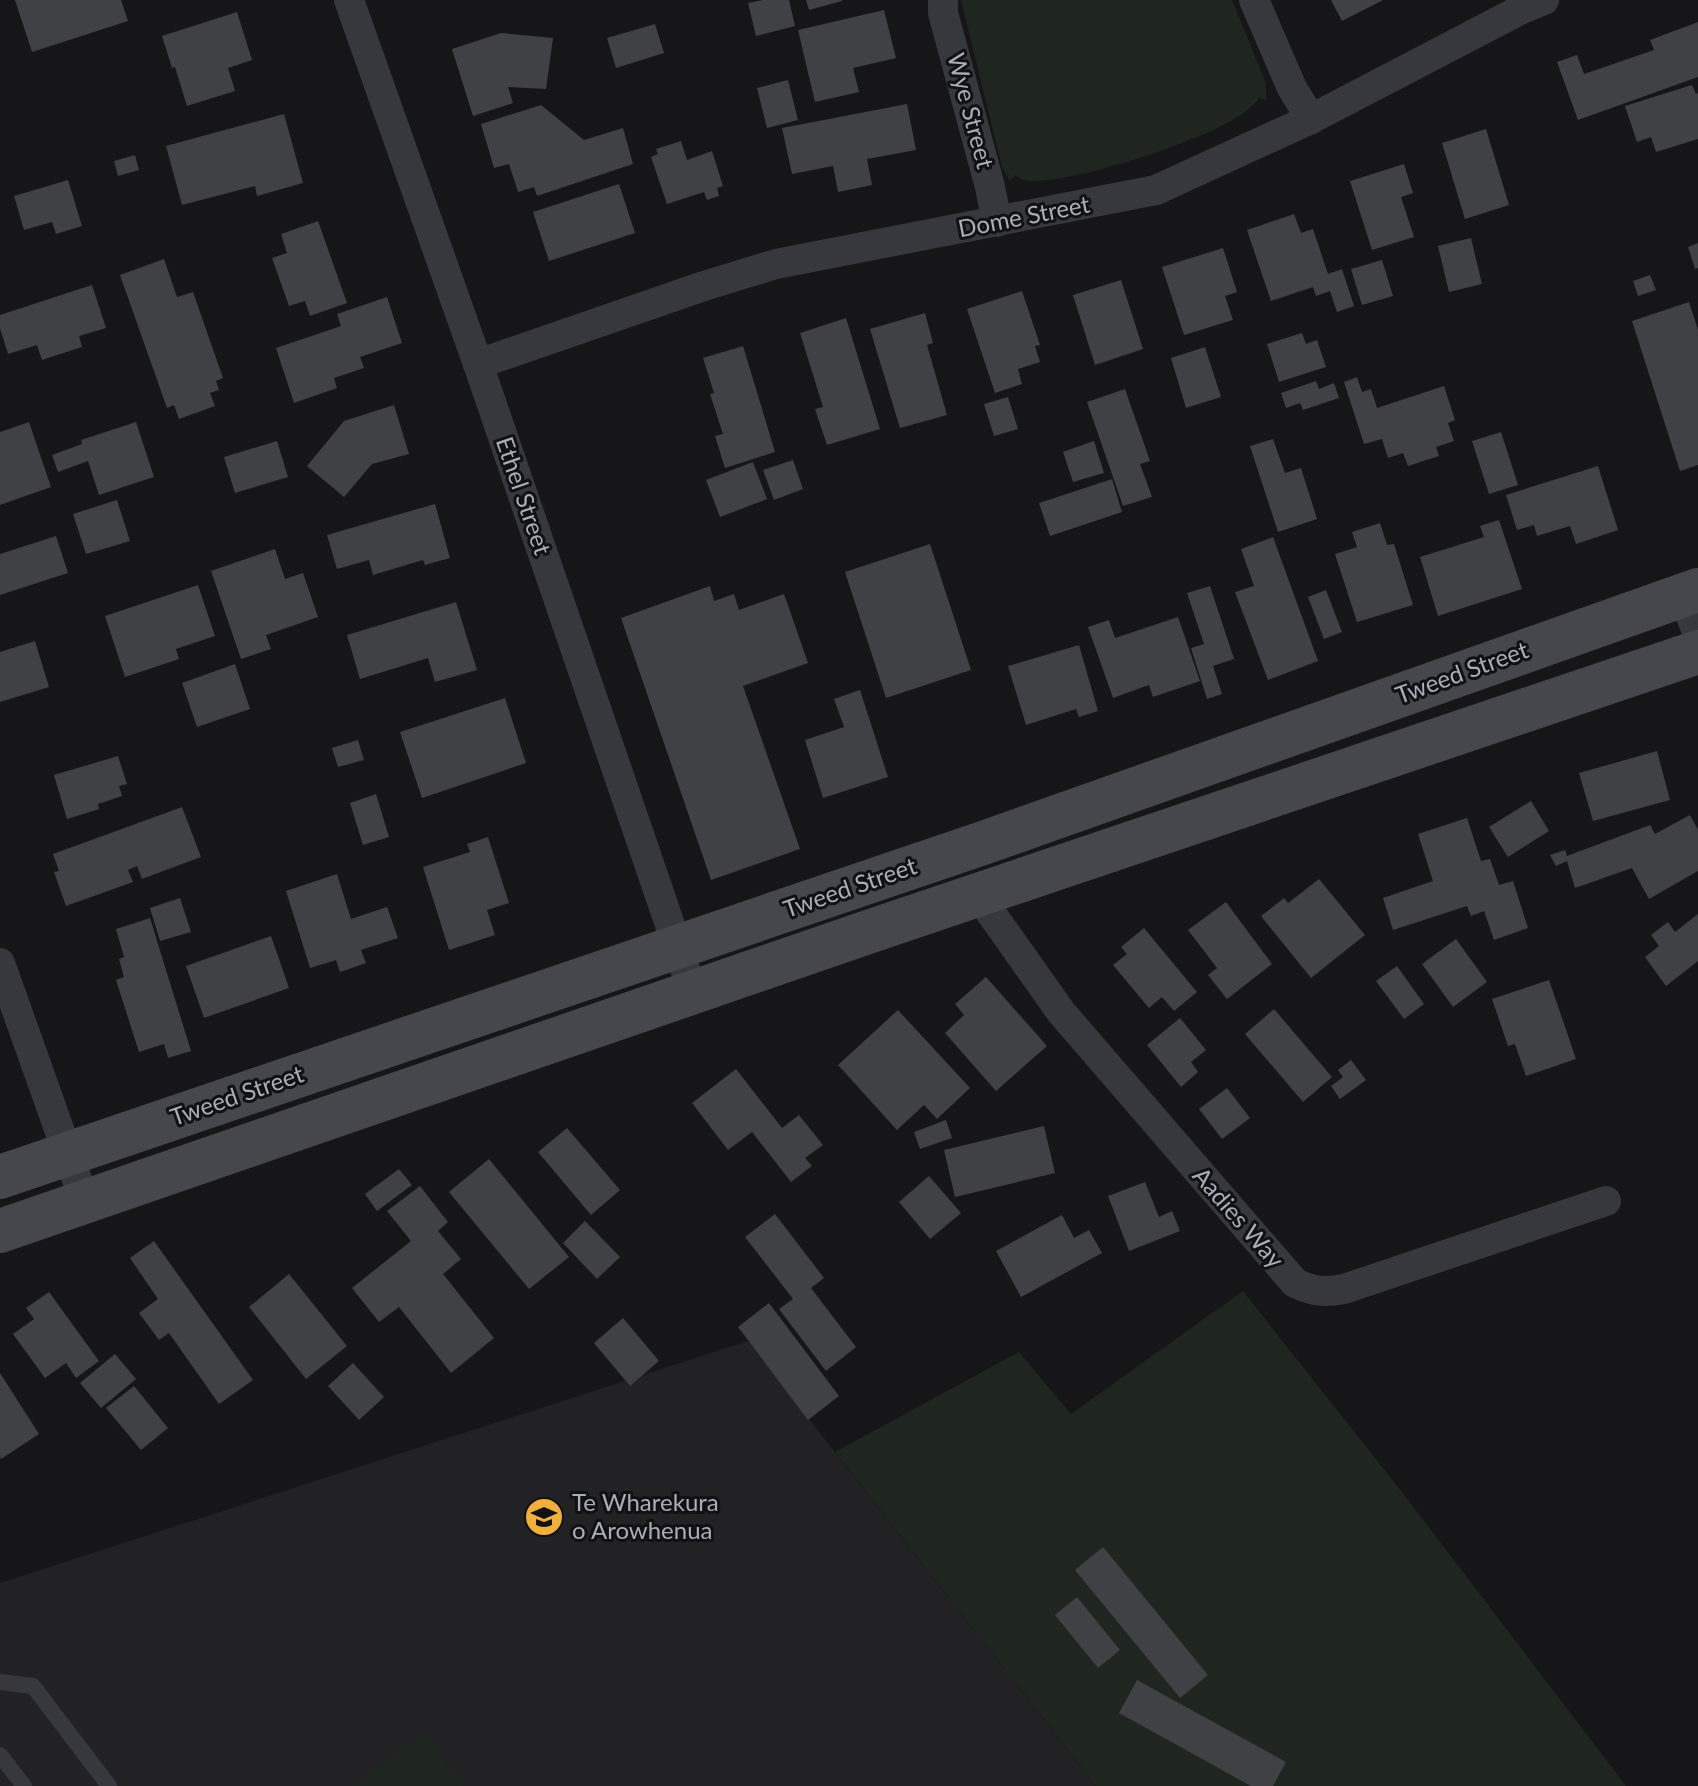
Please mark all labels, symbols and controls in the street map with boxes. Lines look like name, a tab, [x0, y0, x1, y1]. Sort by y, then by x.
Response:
street label: Wye Street	[942, 50, 1001, 172]
street label: Dome Street	[955, 188, 1092, 242]
street label: Ethel Street	[491, 433, 558, 559]
street label: Tweed Street	[1391, 634, 1532, 709]
street label: Tweed Street	[779, 850, 920, 923]
street label: Tweed Street	[166, 1058, 307, 1131]
street label: Aadies Way	[1188, 1161, 1291, 1274]
place label: Te Wharekura o Arowhenua	[572, 1487, 719, 1544]
school or university icon: Te Wharekura o Arowhenua	[523, 1496, 565, 1538]

